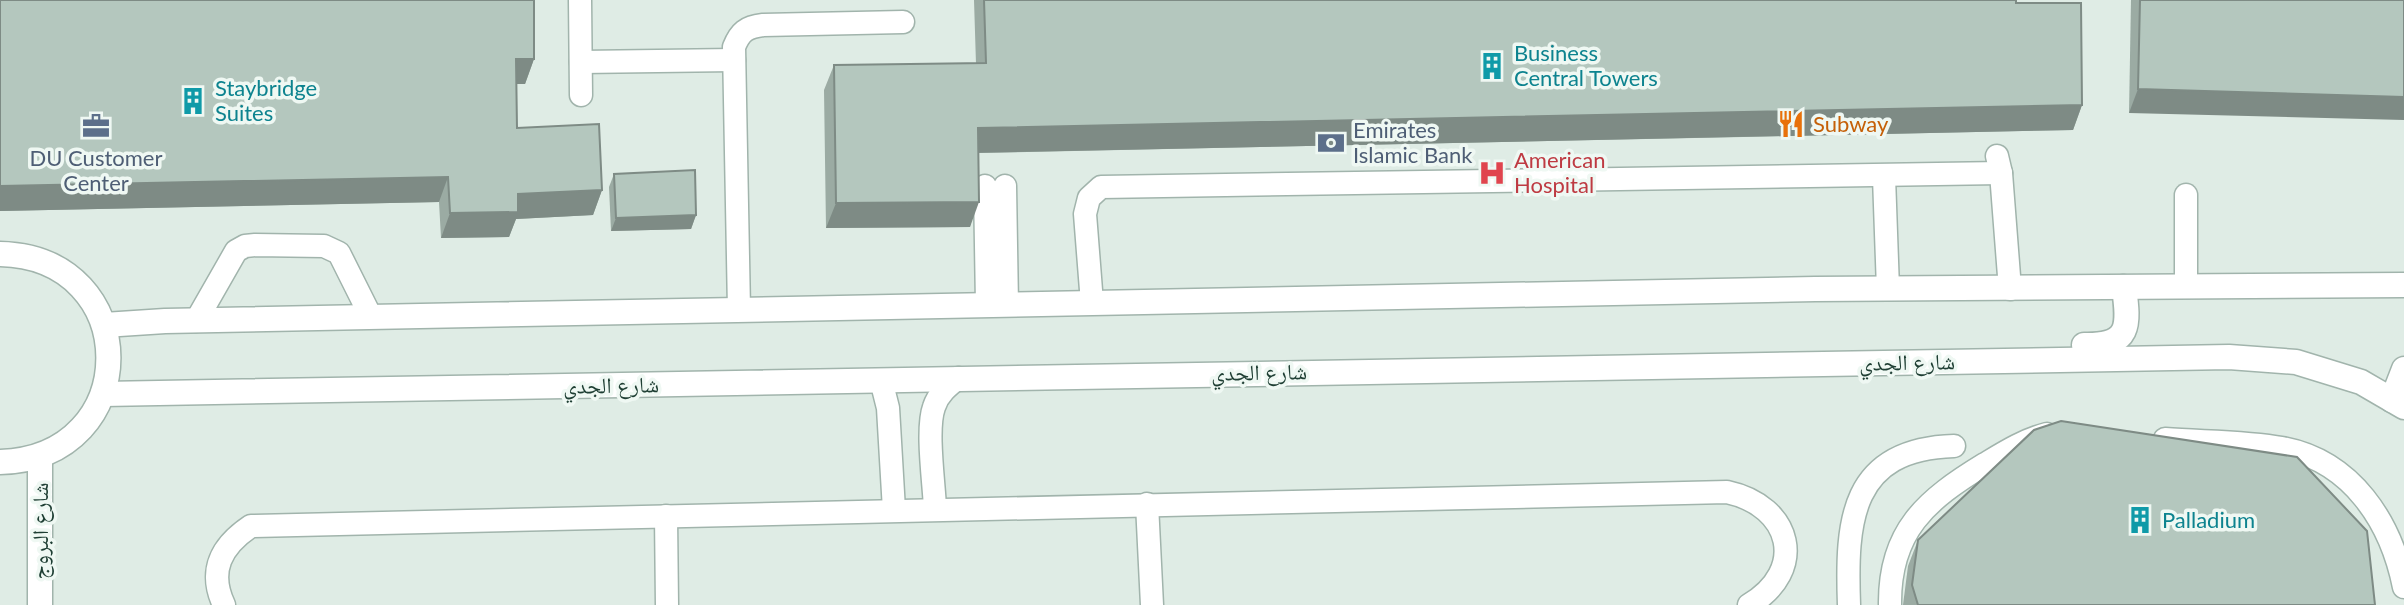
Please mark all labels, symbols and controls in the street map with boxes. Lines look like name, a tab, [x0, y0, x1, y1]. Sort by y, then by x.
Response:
place label: Business Central Towers	[1514, 39, 1658, 91]
building icon: Business Central Towers	[1477, 51, 1507, 81]
place label: Staybridge Suites	[215, 74, 317, 126]
building icon: Staybridge Suites	[178, 86, 208, 116]
restaurant icon: Subway	[1776, 109, 1806, 139]
place label: Subway	[1813, 110, 1889, 137]
office icon: DU Customer Center	[81, 111, 111, 141]
place label: Emirates Islamic Bank	[1353, 116, 1473, 168]
bank icon: Emirates Islamic Bank	[1316, 128, 1346, 158]
place label: DU Customer Center	[30, 144, 162, 196]
place label: American Hospital	[1514, 146, 1606, 198]
hospital icon: American Hospital	[1477, 158, 1507, 188]
street label: شارع الجدي	[1859, 347, 1955, 380]
street label: شارع الجدي	[1211, 357, 1307, 390]
street label: شارع الجدي	[563, 370, 659, 403]
street label: شارع البروج	[26, 483, 54, 579]
building icon: Palladium	[2125, 505, 2155, 535]
place label: Palladium	[2162, 506, 2255, 533]

